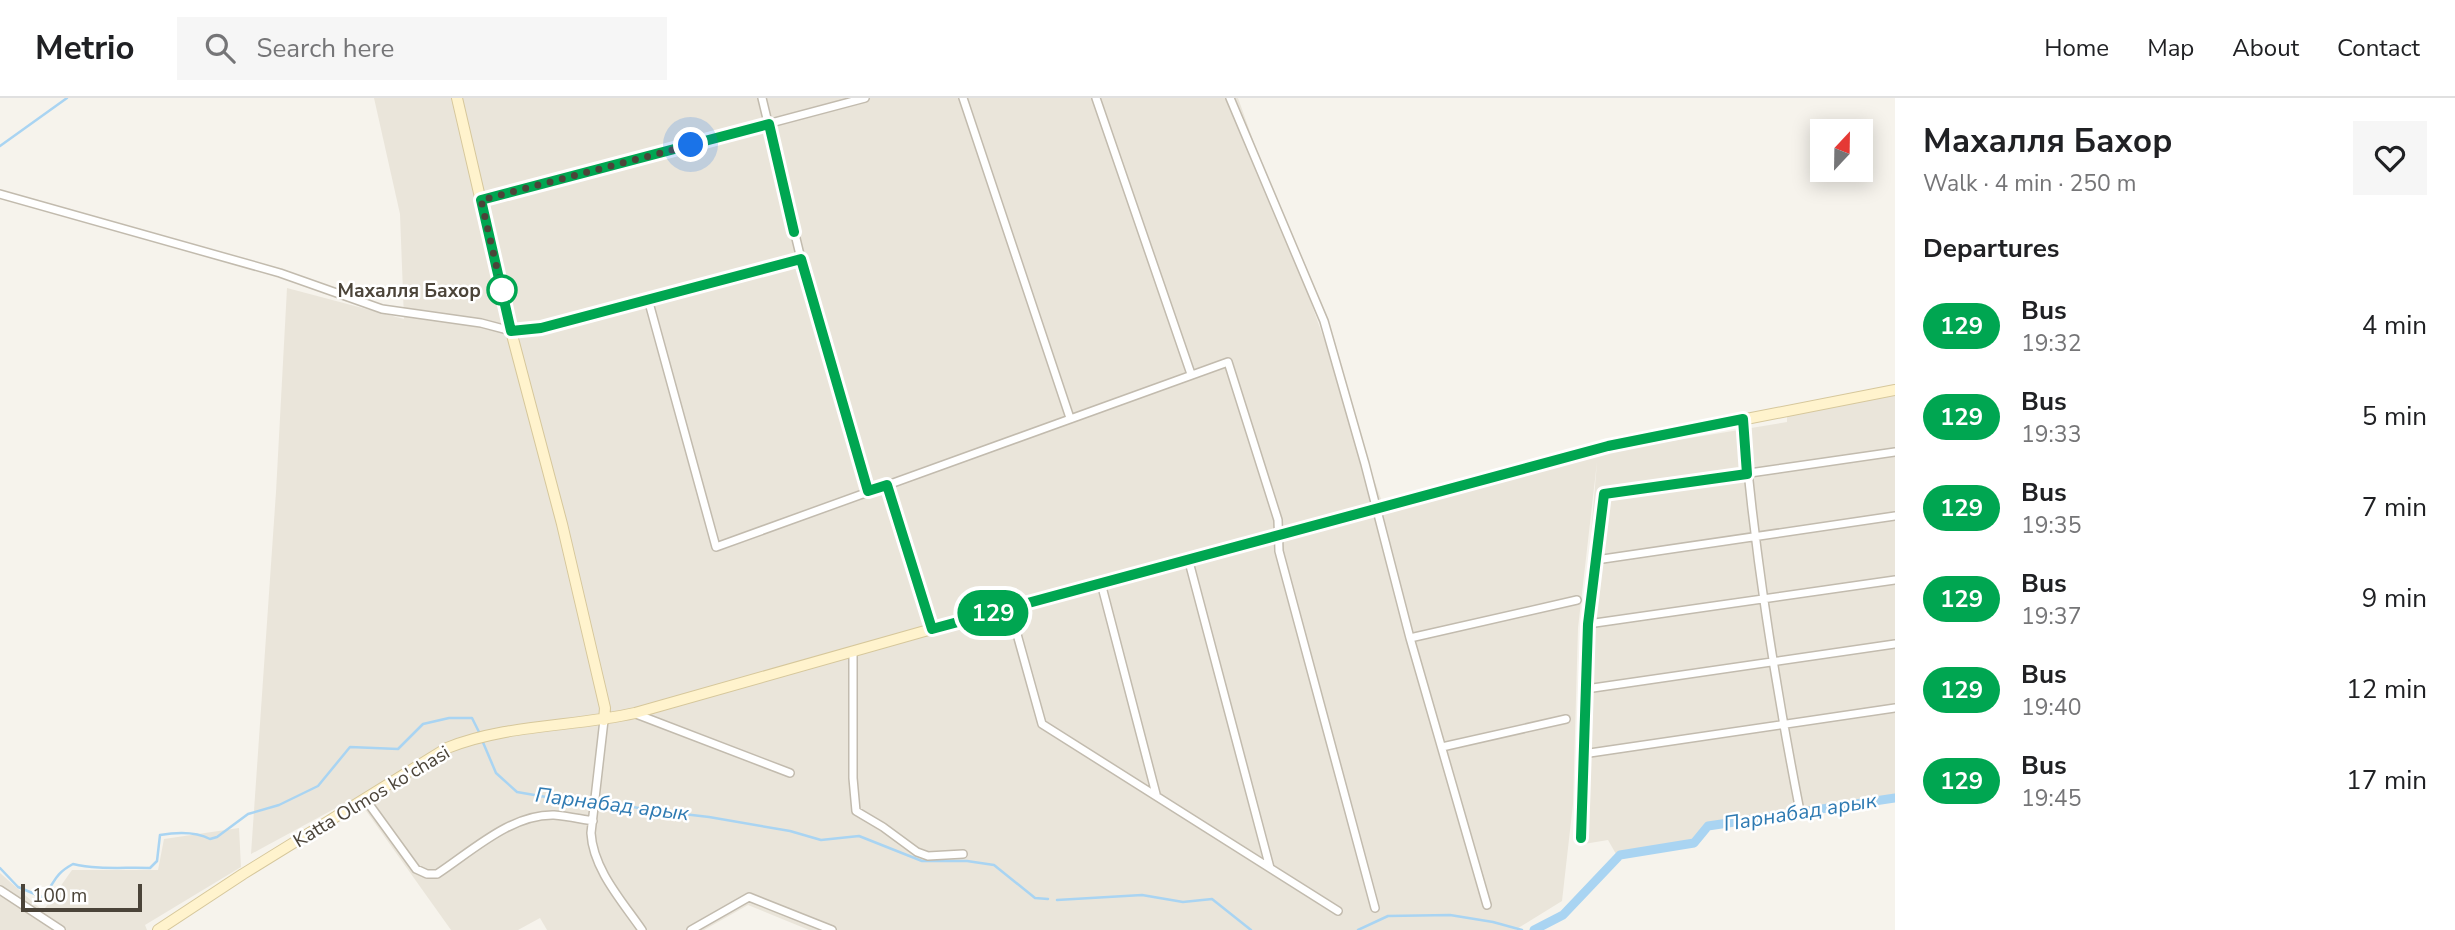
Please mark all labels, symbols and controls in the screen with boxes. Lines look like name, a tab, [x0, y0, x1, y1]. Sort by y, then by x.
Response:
search box	[177, 17, 667, 80]
text: Metrio	[35, 26, 135, 71]
icon: search	[201, 29, 239, 67]
text: Search here	[257, 31, 394, 66]
text: Home	[2044, 32, 2109, 64]
text: Map	[2147, 32, 2194, 64]
text: About	[2232, 32, 2299, 64]
text: Contact	[2337, 32, 2420, 64]
north arrow	[1810, 119, 1872, 182]
map controls	[1810, 119, 1873, 182]
text: Махалля Бахор	[1923, 119, 2172, 164]
button: heart	[2353, 121, 2427, 195]
your location	[673, 127, 708, 162]
text: Walk · 4 min · 250 m	[1923, 168, 2136, 199]
text: Departures	[1923, 231, 2059, 266]
marker: Махалля Бахор	[487, 275, 517, 305]
place label: Махалля Бахор	[337, 278, 481, 304]
text: Bus	[2021, 293, 2067, 328]
text: 4 min	[2362, 308, 2427, 343]
text: 129	[1940, 310, 1983, 342]
text: 19:32	[2021, 328, 2081, 359]
text: Bus	[2021, 384, 2067, 419]
text: 5 min	[2362, 399, 2427, 434]
text: 129	[1940, 401, 1983, 433]
text: 19:33	[2021, 419, 2081, 450]
text: Bus	[2021, 475, 2067, 510]
text: 7 min	[2362, 490, 2427, 525]
text: 129	[1940, 492, 1983, 524]
text: 19:35	[2021, 510, 2081, 541]
text: Bus	[2021, 566, 2067, 601]
text: 9 min	[2362, 581, 2427, 616]
text: 129	[1940, 583, 1983, 615]
line badge: 129	[953, 590, 1033, 636]
text: 129	[971, 597, 1015, 629]
text: 19:37	[2021, 601, 2081, 632]
text: Bus	[2021, 657, 2067, 692]
text: 12 min	[2346, 672, 2427, 707]
text: 129	[1940, 674, 1983, 706]
text: 19:40	[2021, 692, 2081, 723]
street label: Katta Olmos ko'chasi	[288, 740, 455, 854]
text: Bus	[2021, 748, 2067, 783]
text: 17 min	[2346, 763, 2427, 798]
text: 129	[1940, 765, 1983, 797]
water label: Парнабад арык	[534, 781, 691, 827]
text: 19:45	[2021, 783, 2081, 814]
water label: Парнабад арык	[1722, 786, 1879, 838]
scale bar	[21, 881, 142, 913]
text: 100 m	[32, 883, 87, 909]

